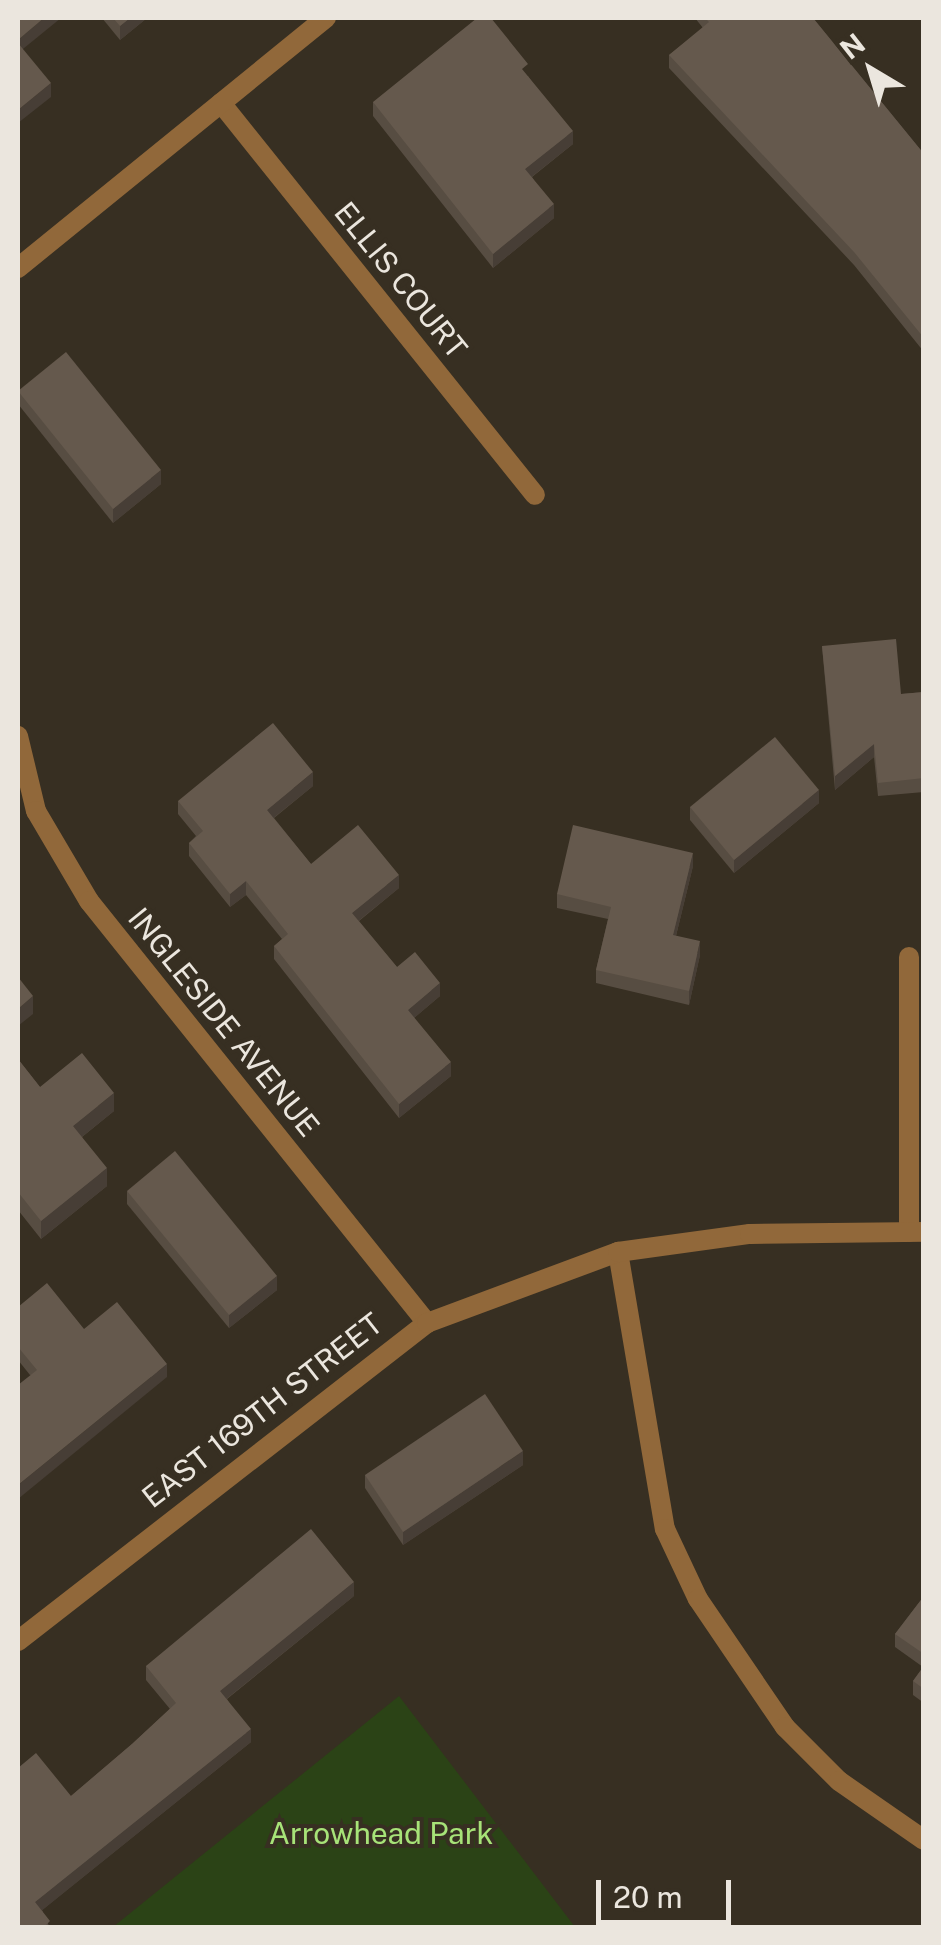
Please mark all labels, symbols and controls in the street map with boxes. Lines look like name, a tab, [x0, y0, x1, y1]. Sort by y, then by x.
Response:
north arrow	[821, 20, 921, 120]
text: N	[833, 26, 871, 66]
street label: ELLIS COURT	[327, 195, 475, 365]
street label: INGLESIDE AVENUE	[121, 901, 327, 1143]
street label: EAST 169TH STREET	[135, 1305, 389, 1515]
park label: Arrowhead Park	[269, 1815, 493, 1851]
scale bar	[601, 1860, 736, 1922]
text: 20 m	[613, 1879, 682, 1915]

